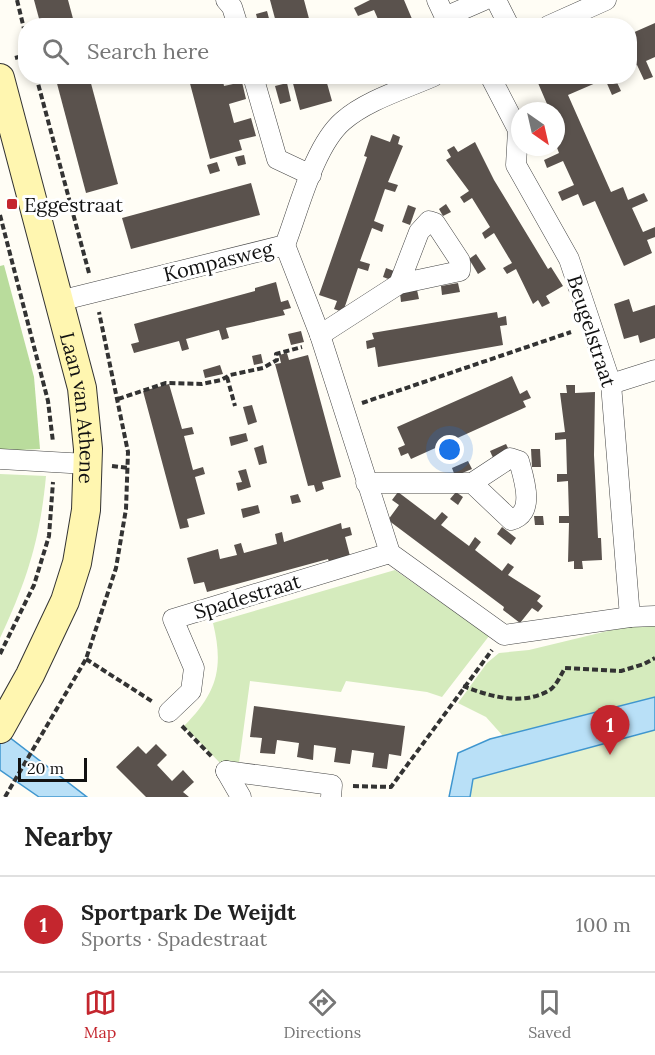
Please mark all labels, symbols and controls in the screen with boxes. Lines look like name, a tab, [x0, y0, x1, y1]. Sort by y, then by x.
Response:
search box	[18, 18, 637, 84]
icon: search	[39, 35, 72, 68]
text: Search here	[87, 37, 209, 65]
north arrow	[511, 102, 565, 156]
place label: Eggestraat	[24, 192, 123, 217]
marker: Eggestraat	[5, 197, 19, 211]
street label: Kompasweg	[161, 235, 276, 287]
street label: Beugelstraat	[562, 272, 622, 390]
street label: Laan van Athene	[55, 329, 101, 484]
your location	[435, 435, 464, 464]
street label: Spadestraat	[191, 568, 304, 624]
pin: 1	[590, 706, 630, 755]
scale bar	[18, 755, 87, 782]
text: 20 m	[27, 758, 64, 778]
text: Nearby	[24, 820, 112, 853]
text: Sportpark De Weijdt	[81, 898, 296, 926]
text: 1	[39, 912, 48, 937]
text: 100 m	[576, 912, 631, 937]
text: Sports · Spadestraat	[81, 926, 267, 951]
tab: Map	[84, 986, 117, 1042]
tab: Directions	[284, 986, 361, 1042]
tab: Saved	[528, 986, 571, 1042]

